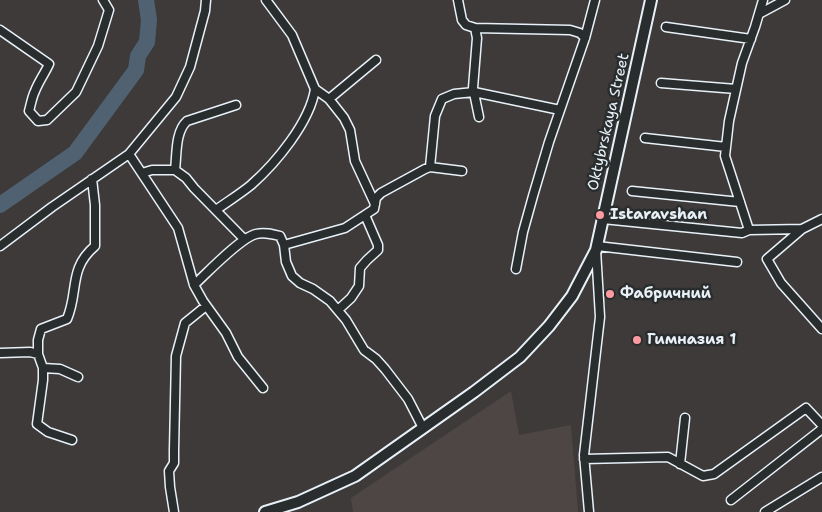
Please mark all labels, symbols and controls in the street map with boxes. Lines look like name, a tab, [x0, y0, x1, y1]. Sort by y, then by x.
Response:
street label: Oktybrskaya Street	[584, 52, 634, 192]
place label: Istaravshan	[610, 206, 707, 224]
marker: Istaravshan	[594, 209, 606, 221]
place label: Фабричний	[620, 285, 711, 303]
marker: Фабричний	[604, 288, 616, 300]
place label: Гимназия 1	[647, 331, 736, 349]
marker: Гимназия 1	[631, 334, 643, 346]

